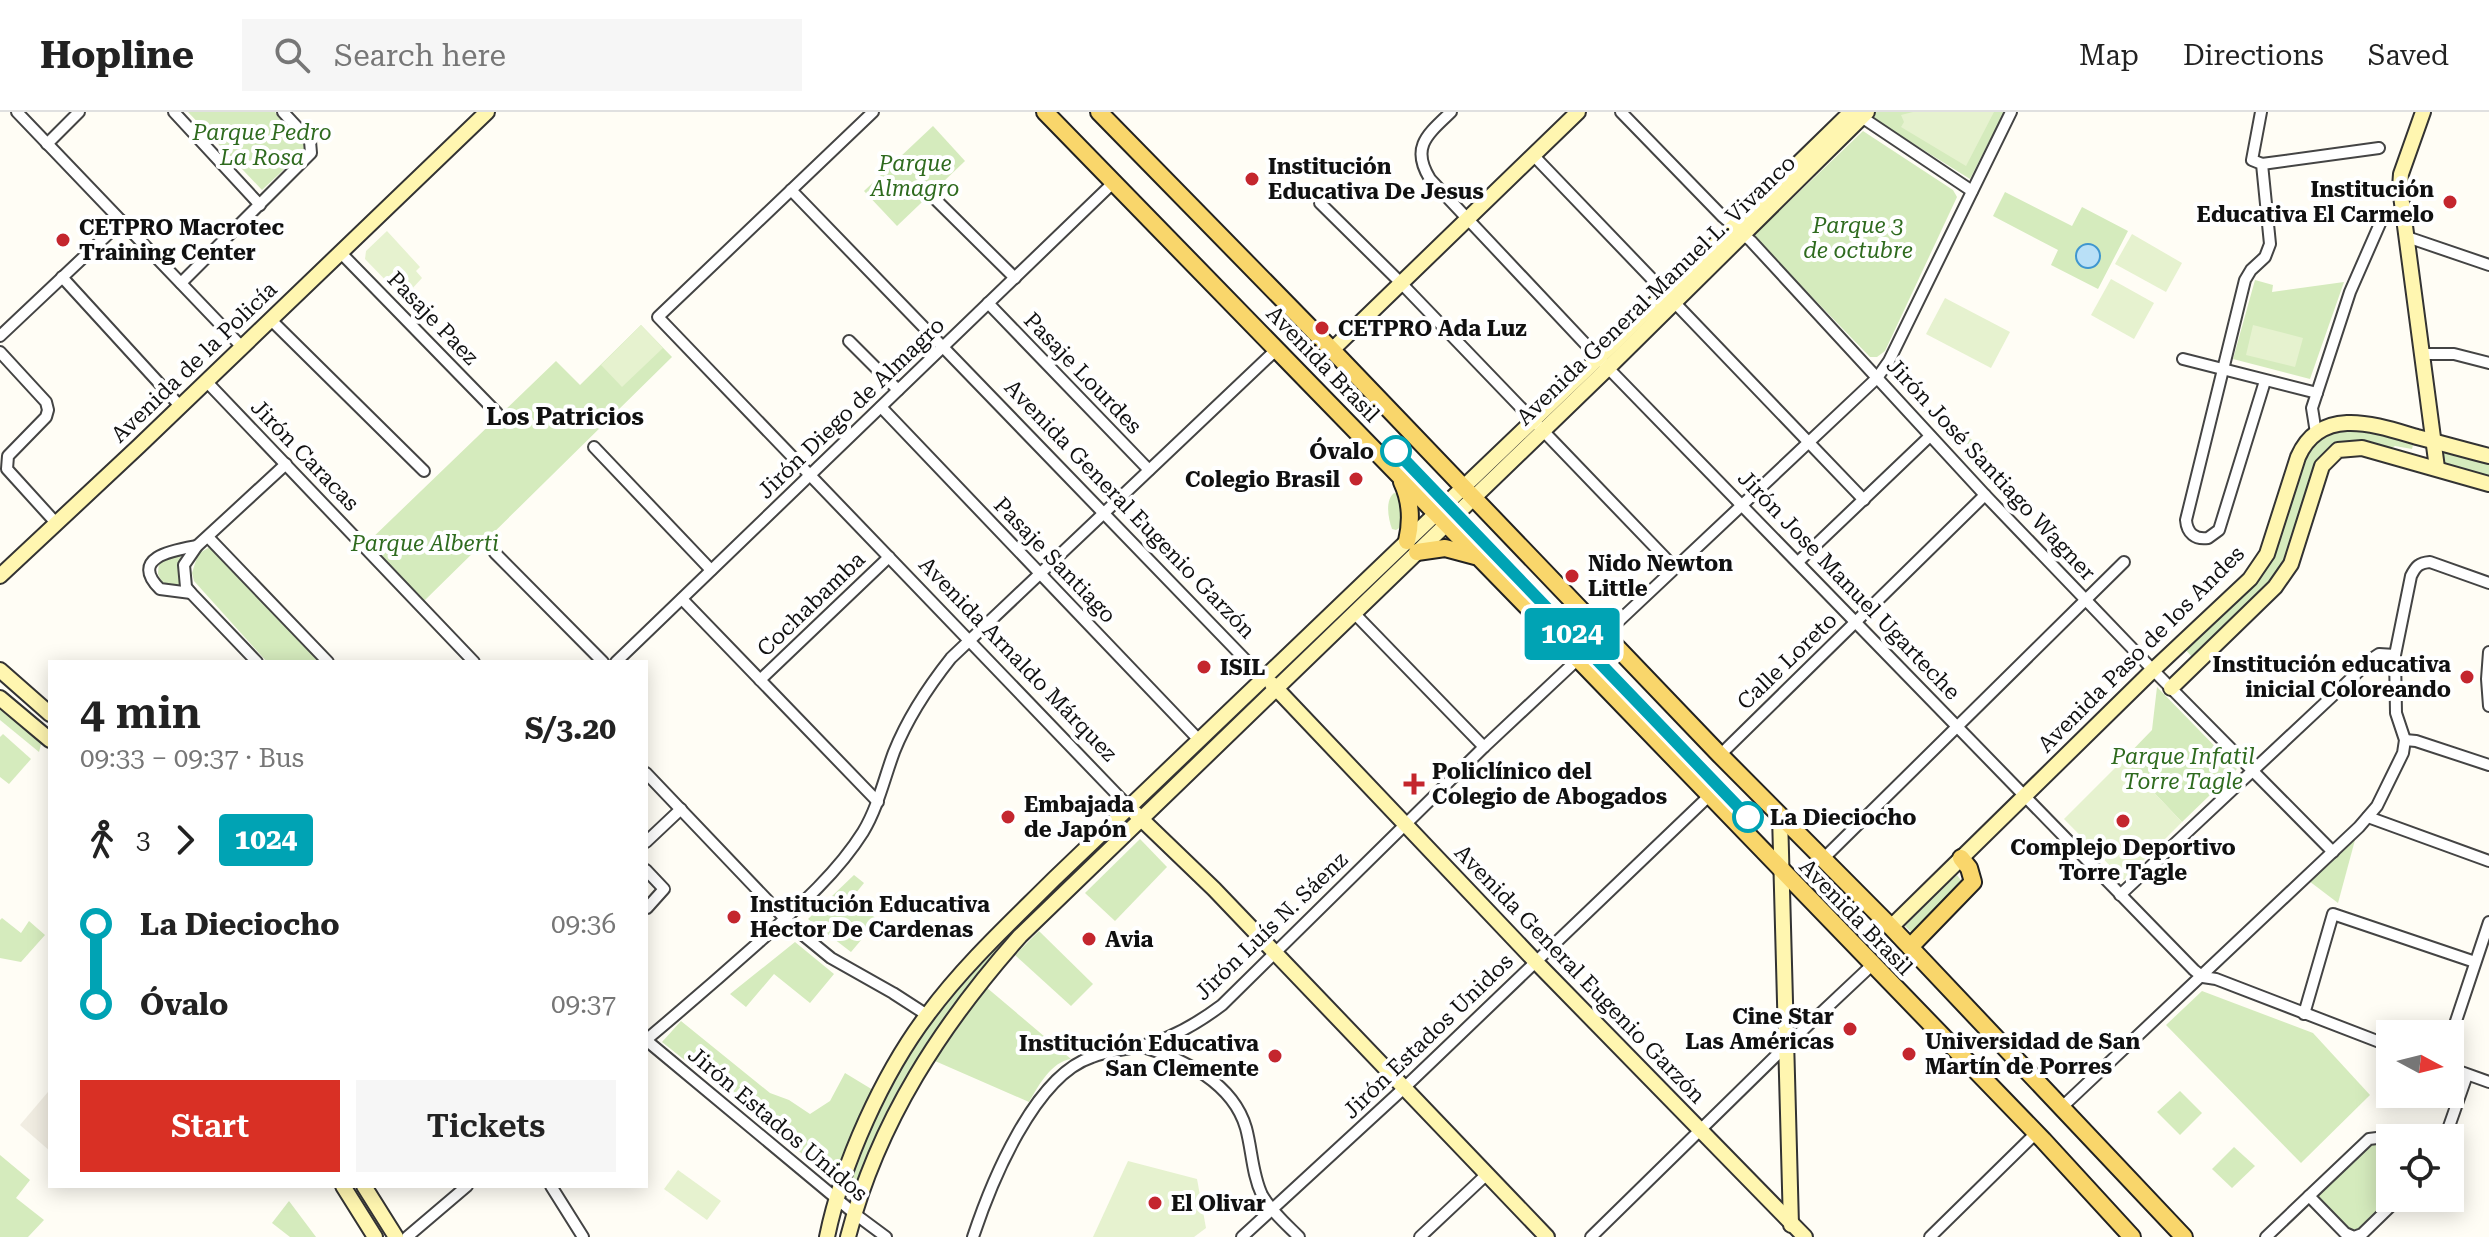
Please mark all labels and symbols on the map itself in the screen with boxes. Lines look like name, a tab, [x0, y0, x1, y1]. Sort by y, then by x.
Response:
park label: Parque Pedro La Rosa	[191, 120, 332, 170]
street label: Avenida General Manuel L. Vivanco	[1512, 150, 1800, 430]
park label: Parque Almagro	[869, 151, 959, 201]
place label: Institución Educativa De Jesus	[1268, 154, 1484, 204]
marker: Institución Educativa De Jesus	[1243, 170, 1261, 188]
place label: Institución Educativa El Carmelo	[2197, 177, 2434, 227]
marker: Institución Educativa El Carmelo	[2441, 193, 2459, 211]
park label: Parque 3 de octubre	[1803, 213, 1913, 263]
place label: CETPRO Macrotec Training Center	[79, 215, 284, 265]
marker: CETPRO Macrotec Training Center	[54, 231, 72, 249]
street label: Pasaje Paez	[382, 266, 484, 370]
street label: Avenida de la Policía	[106, 276, 282, 447]
street label: Avenida Brasil	[1261, 301, 1385, 427]
street label: Pasaje Lourdes	[1019, 307, 1147, 439]
street label: Jirón Diego de Almagro	[753, 312, 949, 504]
place label: CETPRO Ada Luz	[1338, 316, 1527, 341]
marker: CETPRO Ada Luz	[1313, 319, 1331, 337]
street label: Jirón José Santiago Wagner	[1881, 353, 2101, 585]
street label: Avenida General Eugenio Garzón	[1000, 375, 1260, 643]
street label: Jirón Caracas	[246, 394, 364, 516]
district label: Los Patricios	[486, 403, 644, 431]
marker: Óvalo	[1381, 436, 1411, 466]
place label: Óvalo	[1309, 437, 1374, 464]
street label: Jirón Jose Manuel Ugarteche	[1733, 465, 1965, 705]
place label: Colegio Brasil	[1185, 467, 1340, 492]
marker: Colegio Brasil	[1347, 470, 1365, 488]
street label: Pasaje Santiago	[989, 492, 1121, 628]
park label: Parque Alberti	[350, 531, 499, 556]
street label: Avenida Paso de los Andes	[2033, 541, 2249, 757]
street label: Cochabamba	[752, 547, 870, 661]
place label: Nido Newton Little	[1588, 551, 1733, 601]
street label: Avenida Arnaldo Márquez	[914, 552, 1122, 766]
marker: Nido Newton Little	[1563, 567, 1581, 585]
street label: Calle Loreto	[1732, 607, 1842, 715]
line badge: 1024	[1516, 608, 1628, 660]
place label: Institución educativa inicial Coloreando	[2213, 652, 2451, 702]
place label: ISIL	[1220, 655, 1265, 680]
marker: ISIL	[1195, 658, 1213, 676]
marker: Institución educativa inicial Coloreando	[2458, 668, 2476, 686]
park label: Parque Infatil Torre Tagle	[2110, 744, 2255, 794]
place label: Policlínico del Colegio de Abogados	[1432, 759, 1667, 809]
marker: Policlínico del Colegio de Abogados	[1403, 773, 1425, 795]
place label: Embajada de Japón	[1024, 792, 1134, 842]
marker: La Dieciocho	[1733, 802, 1763, 832]
place label: La Dieciocho	[1770, 805, 1916, 830]
marker: Embajada de Japón	[999, 808, 1017, 826]
marker: Complejo Deportivo Torre Tagle	[2114, 812, 2132, 830]
place label: Complejo Deportivo Torre Tagle	[2010, 835, 2236, 885]
street label: Avenida General Eugenio Garzón	[1450, 840, 1710, 1108]
street label: Jirón Luís N. Sáenz	[1190, 847, 1352, 1005]
street label: Avenida Brasil	[1794, 854, 1918, 980]
place label: Institución Educativa Hector De Cardenas	[750, 892, 990, 942]
marker: Institución Educativa Hector De Cardenas	[725, 908, 743, 926]
place label: Avia	[1105, 927, 1154, 952]
marker: Avia	[1080, 930, 1098, 948]
street label: Jirón Estados Unidos	[1338, 948, 1518, 1124]
place label: Cine Star Las Américas	[1685, 1004, 1834, 1054]
marker: Cine Star Las Américas	[1841, 1020, 1859, 1038]
north arrow	[2376, 1020, 2464, 1108]
place label: Universidad de San Martín de Porres	[1925, 1029, 2141, 1079]
place label: Institución Educativa San Clemente	[1019, 1031, 1259, 1081]
street label: Jirón Estados Unidos	[683, 1042, 873, 1206]
marker: Universidad de San Martín de Porres	[1900, 1045, 1918, 1063]
marker: Institución Educativa San Clemente	[1266, 1047, 1284, 1065]
place label: El Olivar	[1171, 1191, 1266, 1216]
marker: El Olivar	[1146, 1194, 1164, 1212]

